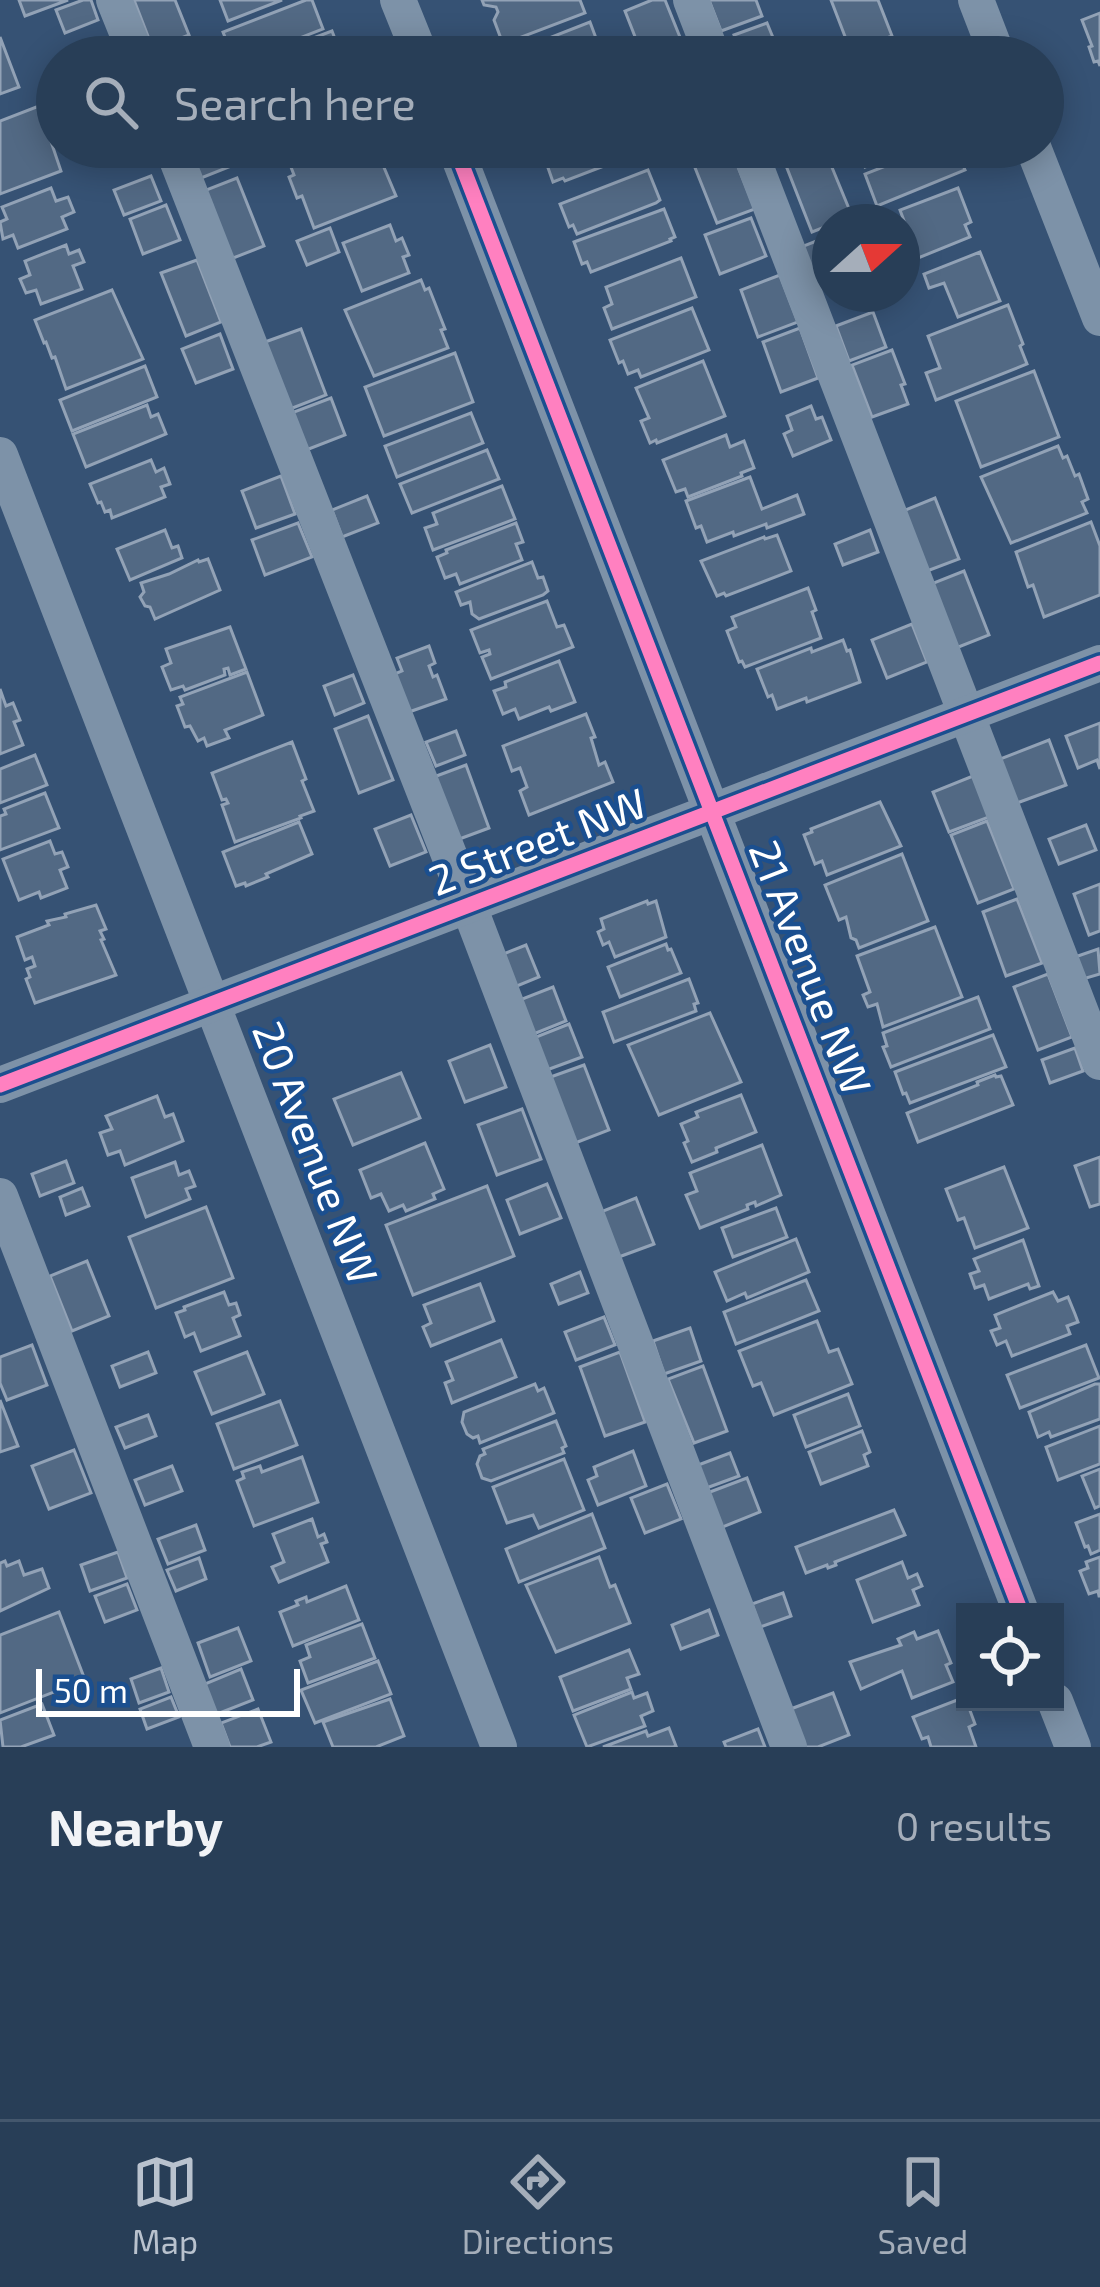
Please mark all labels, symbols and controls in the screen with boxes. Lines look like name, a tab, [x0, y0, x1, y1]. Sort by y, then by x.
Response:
search box	[36, 36, 1064, 168]
icon: search	[78, 69, 144, 135]
text: Search here	[174, 75, 416, 129]
north arrow	[812, 204, 920, 312]
street label: 2 Street NW	[421, 776, 653, 904]
street label: 21 Avenue NW	[741, 833, 883, 1101]
street label: 20 Avenue NW	[244, 1014, 390, 1290]
map controls	[956, 1603, 1064, 1711]
button: locate	[956, 1603, 1064, 1711]
scale bar	[36, 1663, 300, 1716]
text: 50 m	[54, 1670, 128, 1710]
text: Nearby	[48, 1795, 223, 1856]
text: 0 results	[896, 1802, 1052, 1849]
tab: Map	[132, 2149, 198, 2261]
tab: Directions	[462, 2149, 614, 2261]
tab: Saved	[878, 2149, 968, 2261]

